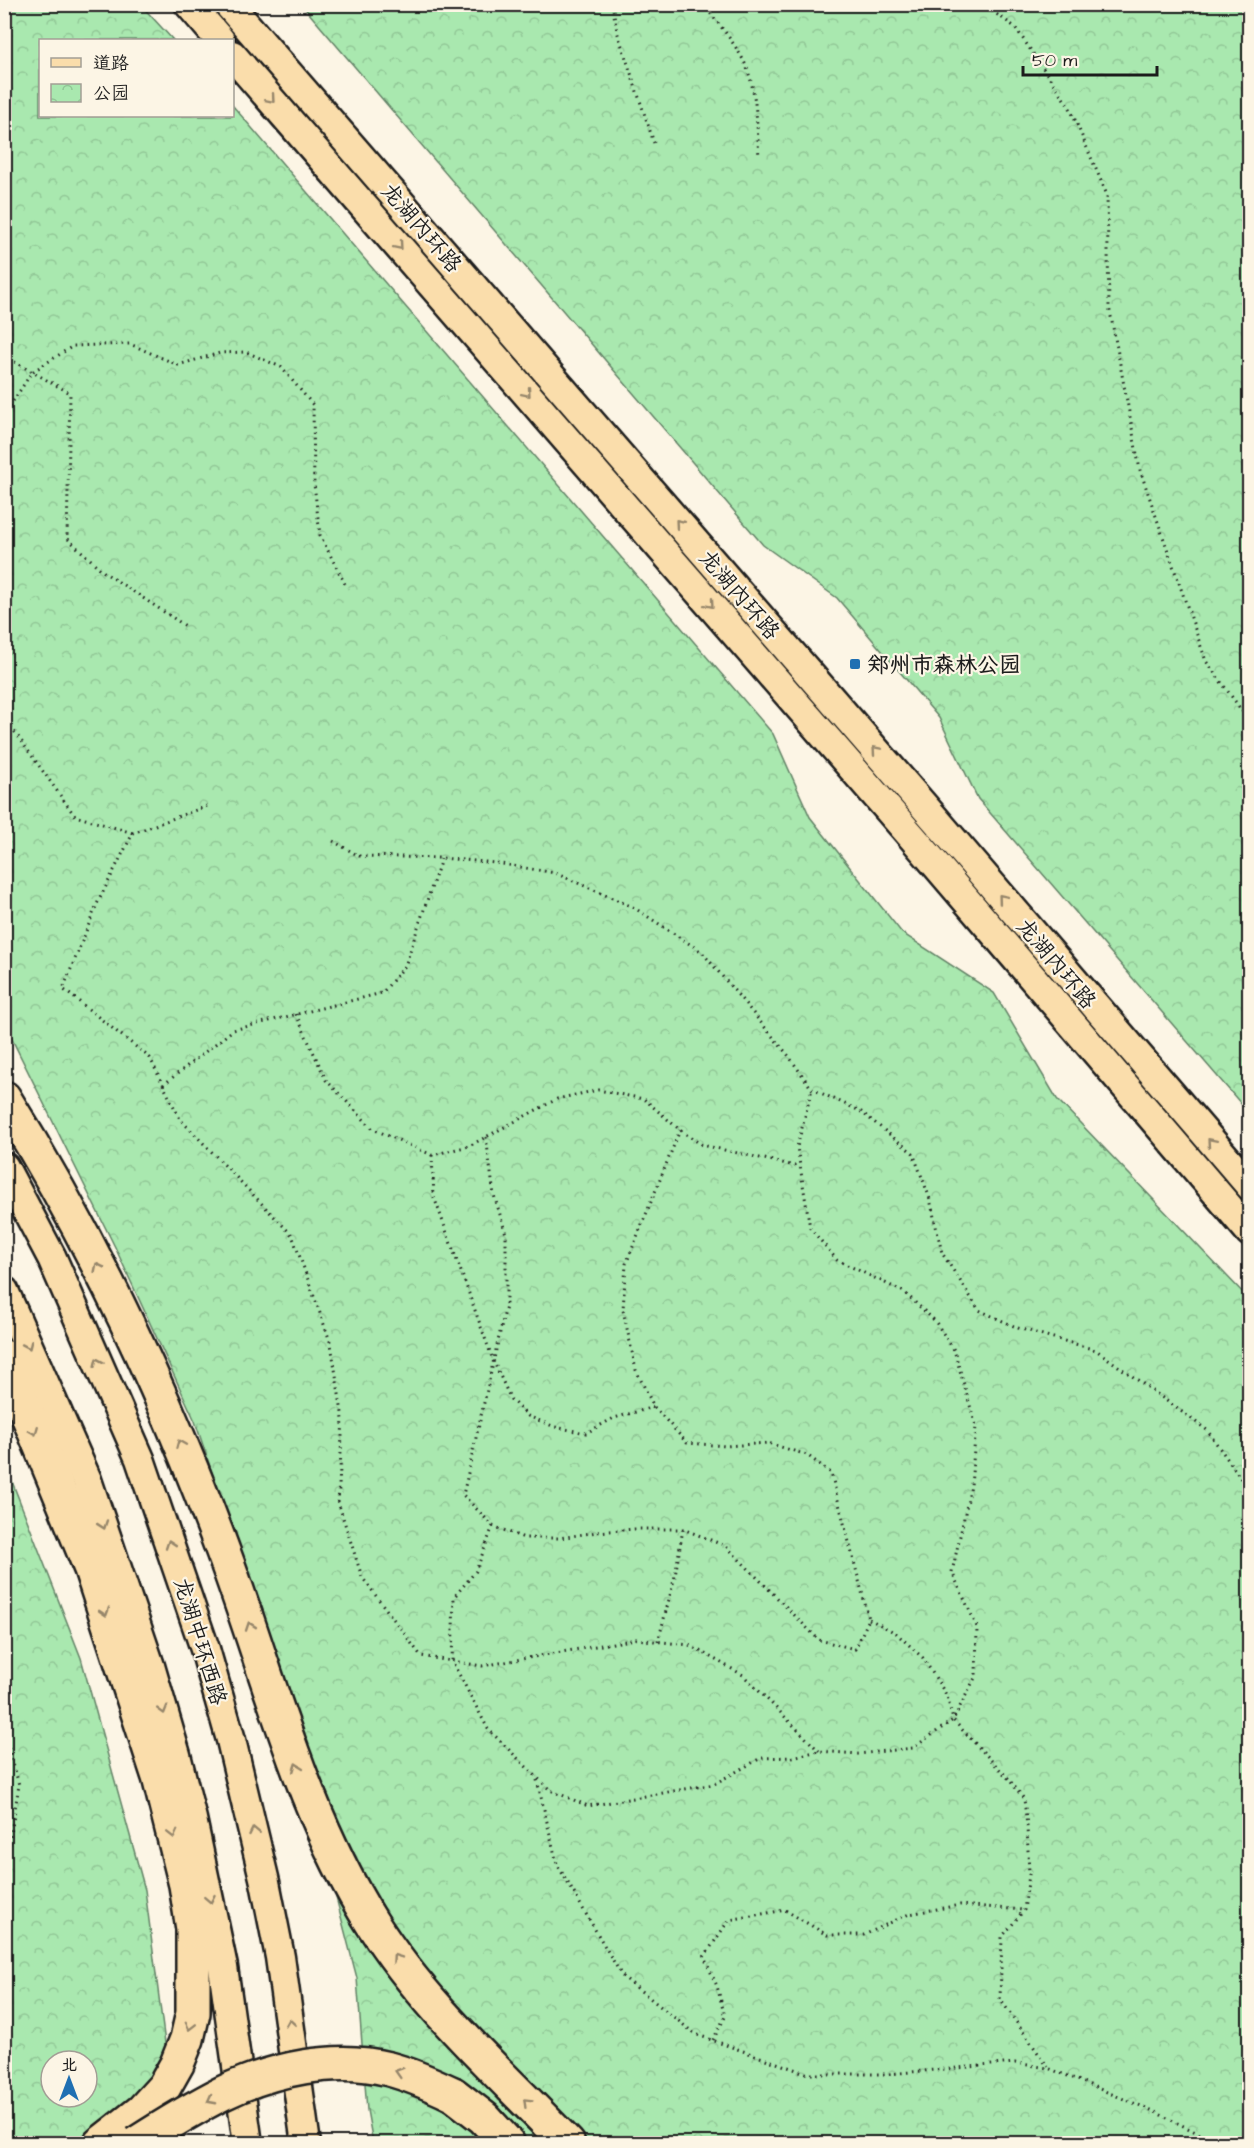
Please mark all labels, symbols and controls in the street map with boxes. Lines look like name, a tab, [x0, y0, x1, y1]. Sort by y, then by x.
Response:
legend	[39, 39, 234, 117]
scale bar	[1023, 39, 1156, 77]
text: 50 m	[1032, 48, 1077, 73]
text: 道路	[93, 51, 129, 76]
text: 公园	[93, 81, 129, 106]
one-way arrow	[264, 92, 275, 103]
street label: 龙湖内环路	[373, 176, 469, 280]
one-way arrow	[392, 239, 403, 250]
one-way arrow	[520, 386, 531, 397]
one-way arrow	[675, 519, 686, 530]
street label: 龙湖内环路	[691, 543, 787, 647]
one-way arrow	[702, 597, 713, 608]
place label: 郑州市森林公园	[867, 650, 1021, 681]
marker: 郑州市森林公园	[848, 657, 862, 671]
one-way arrow	[872, 746, 883, 757]
one-way arrow	[999, 894, 1010, 905]
street label: 龙湖内环路	[1009, 912, 1103, 1016]
one-way arrow	[1207, 1138, 1218, 1149]
one-way arrow	[94, 1262, 106, 1273]
one-way arrow	[21, 1338, 33, 1349]
one-way arrow	[93, 1358, 105, 1369]
one-way arrow	[27, 1425, 39, 1436]
one-way arrow	[175, 1439, 187, 1450]
one-way arrow	[95, 1519, 108, 1530]
one-way arrow	[164, 1539, 177, 1550]
street label: 龙湖中环西路	[165, 1574, 234, 1709]
one-way arrow	[98, 1607, 110, 1617]
one-way arrow	[244, 1621, 257, 1632]
one-way arrow	[156, 1704, 168, 1715]
one-way arrow	[292, 1762, 304, 1773]
one-way arrow	[248, 1827, 261, 1837]
one-way arrow	[165, 1829, 178, 1839]
one-way arrow	[203, 1894, 216, 1904]
one-way arrow	[392, 1954, 403, 1965]
one-way arrow	[284, 2018, 296, 2028]
one-way arrow	[185, 2021, 198, 2031]
north arrow	[39, 2049, 99, 2109]
text: 北	[61, 2054, 77, 2076]
one-way arrow	[394, 2067, 405, 2079]
one-way arrow	[207, 2093, 217, 2104]
one-way arrow	[523, 2098, 534, 2108]

